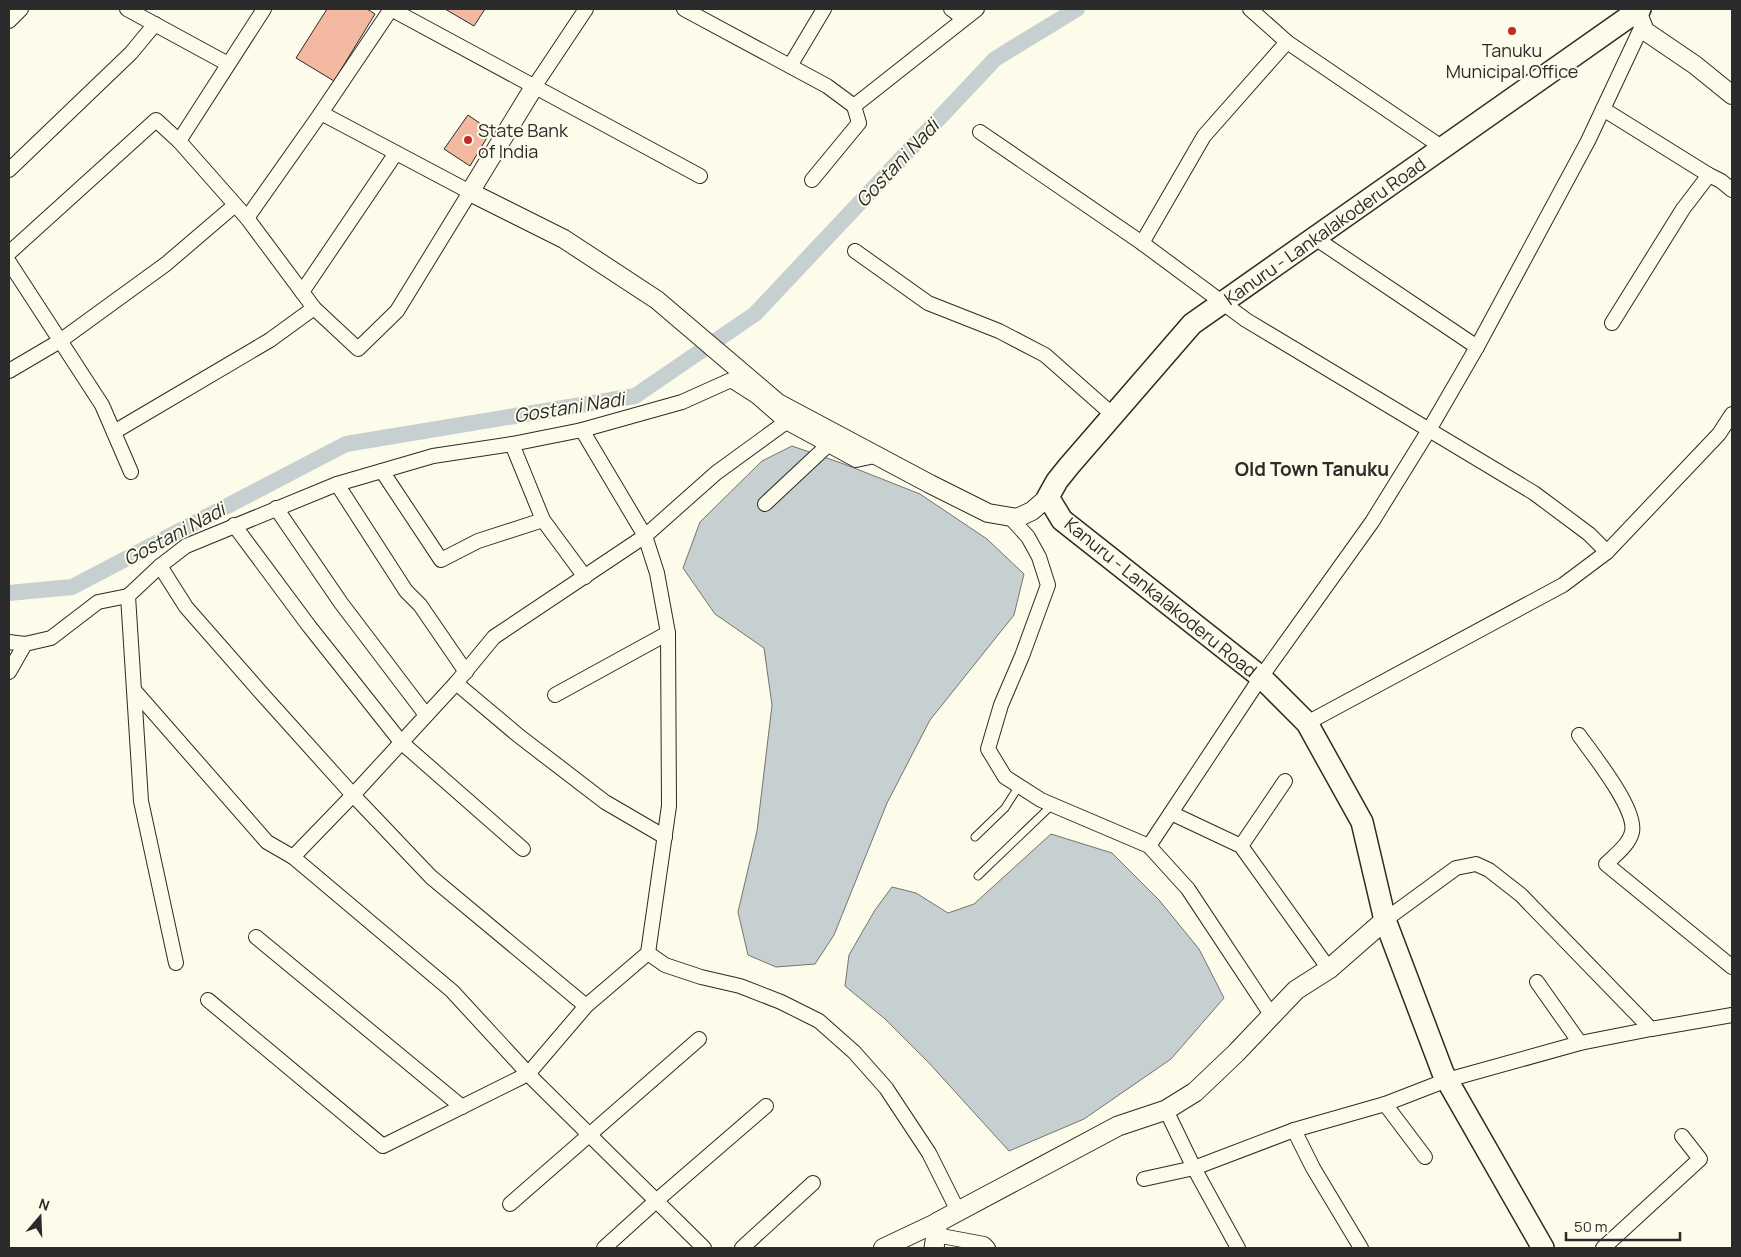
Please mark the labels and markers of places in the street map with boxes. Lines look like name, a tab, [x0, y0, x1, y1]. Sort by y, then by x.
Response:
marker: Tanuku Municipal Office	[1506, 25, 1518, 37]
place label: Tanuku Municipal Office	[1446, 38, 1578, 83]
place label: State Bank of India	[478, 118, 569, 163]
marker: State Bank of India	[462, 134, 474, 146]

